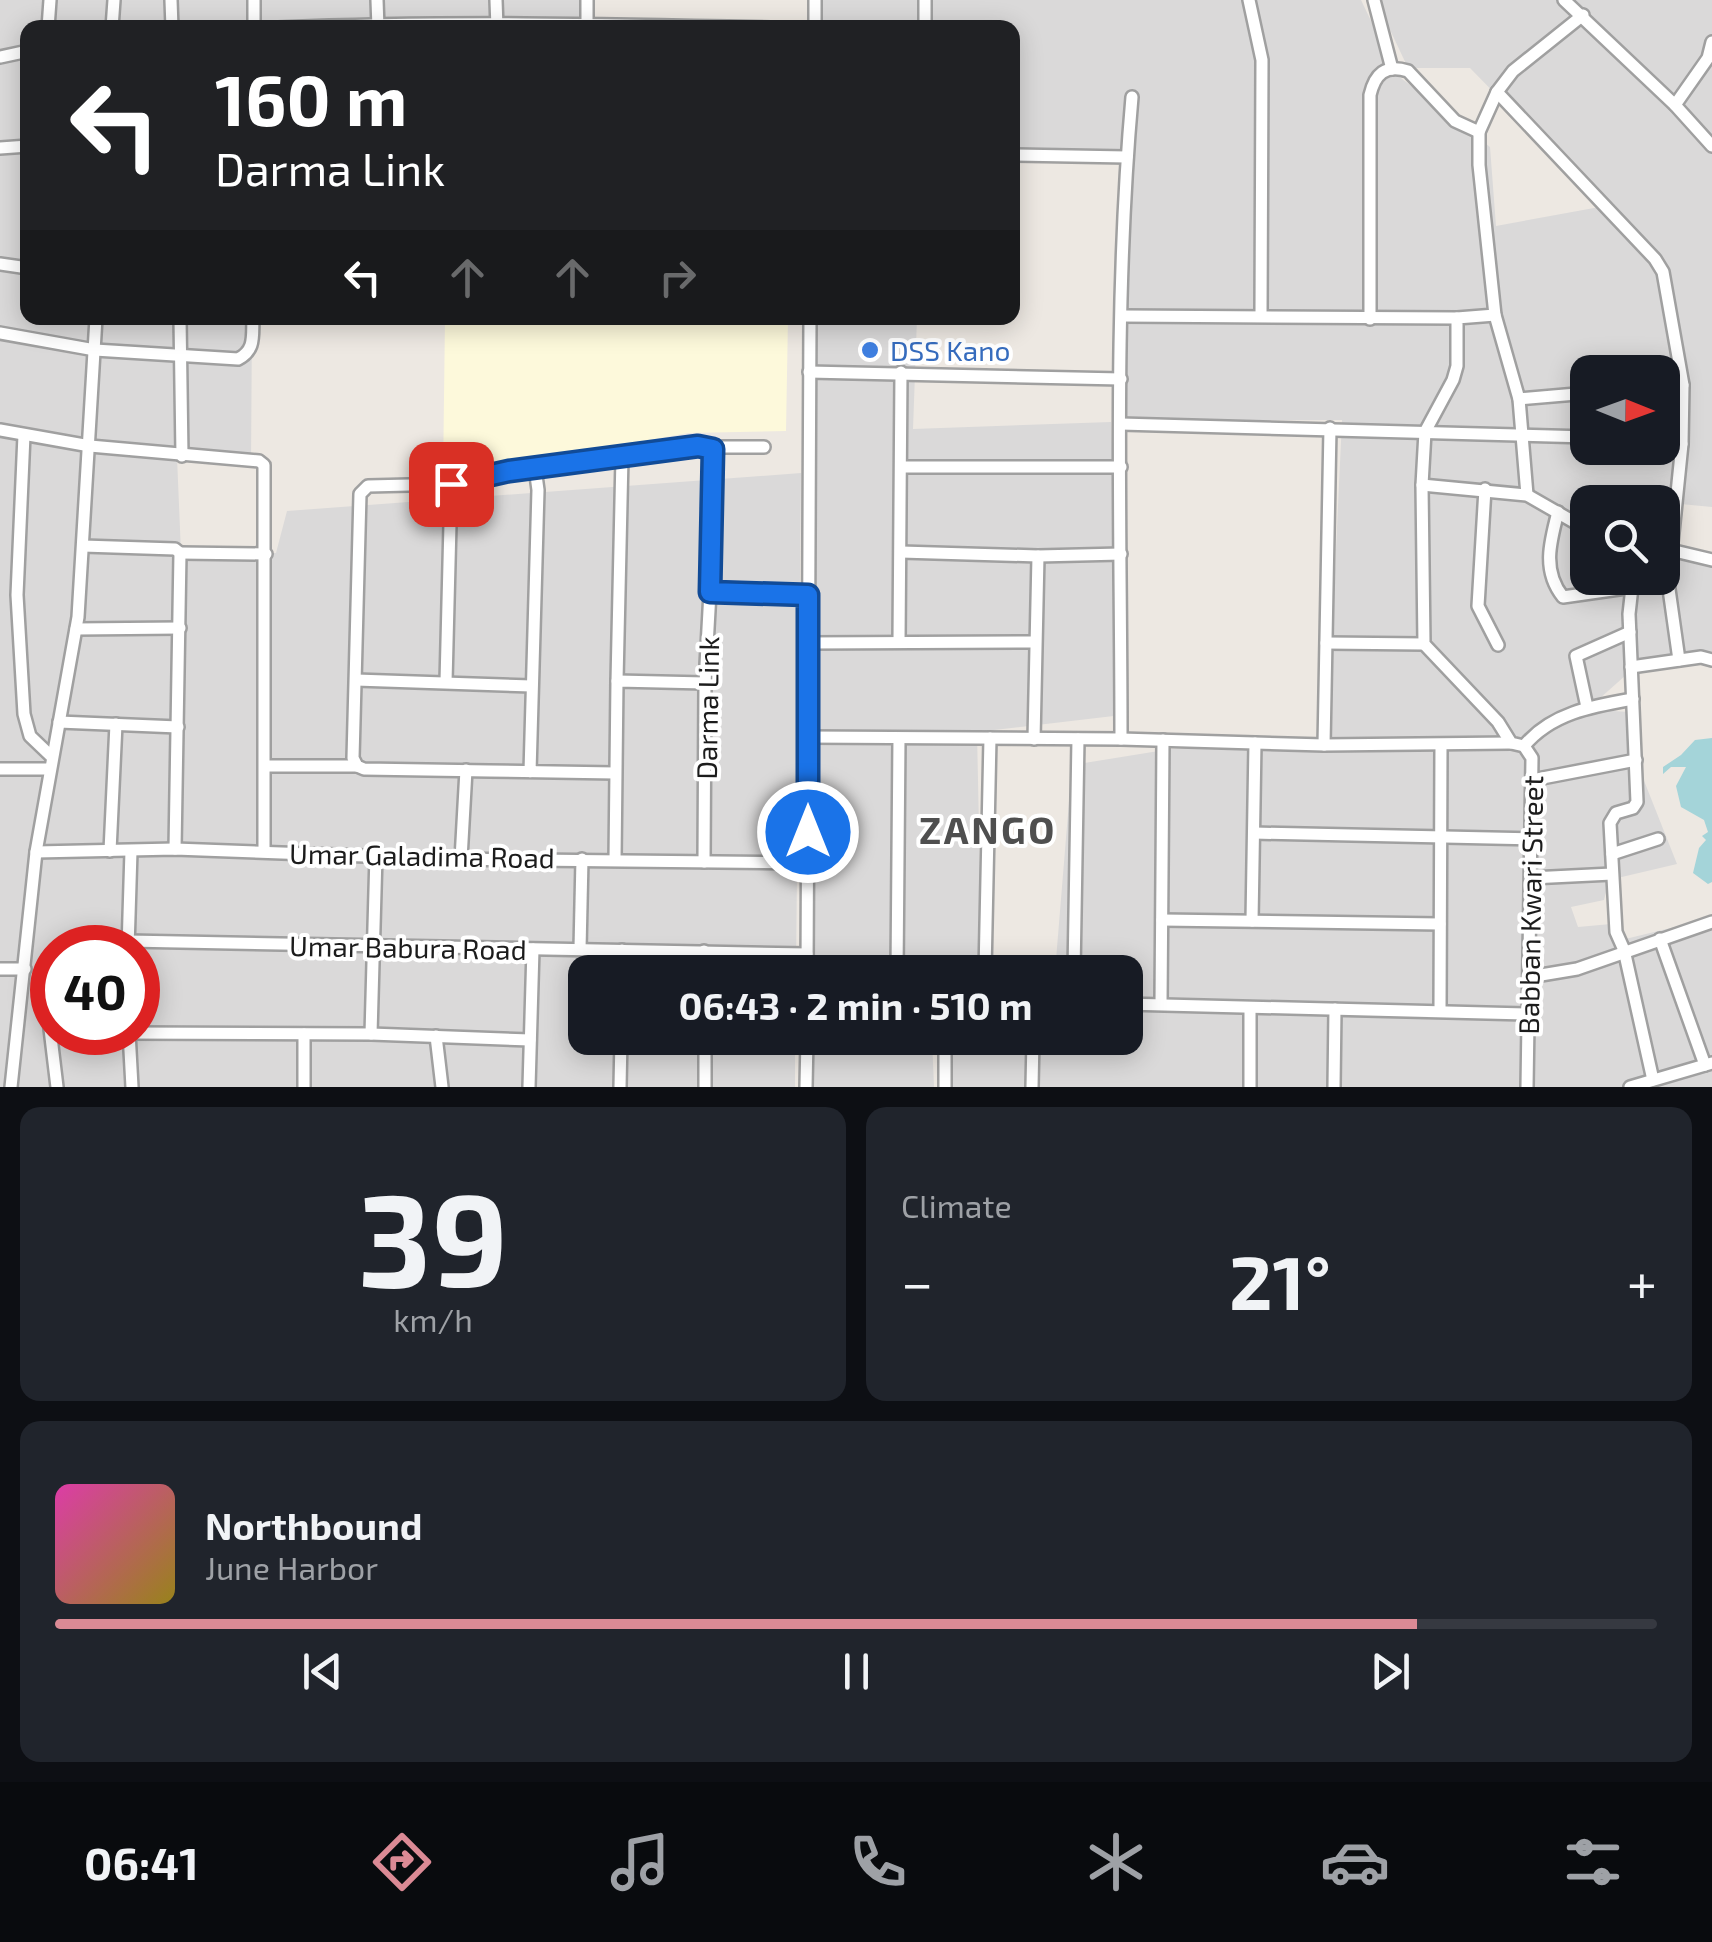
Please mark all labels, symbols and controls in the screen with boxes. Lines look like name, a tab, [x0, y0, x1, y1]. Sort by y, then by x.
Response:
text: 160 m	[215, 56, 408, 140]
icon: left	[50, 60, 180, 190]
text: Darma Link	[215, 141, 445, 195]
icon: left	[335, 250, 390, 305]
icon: ahead	[440, 250, 495, 305]
icon: ahead	[545, 250, 600, 305]
icon: right	[650, 250, 705, 305]
place label: DSS Kano	[890, 333, 1010, 367]
marker: DSS Kano	[859, 339, 881, 361]
north arrow	[1570, 355, 1680, 465]
map controls	[1570, 355, 1680, 595]
pin	[409, 442, 494, 527]
icon: arrive	[424, 457, 479, 512]
button: search	[1570, 485, 1680, 595]
street label: Darma Link	[689, 636, 725, 780]
street label: Babban Kwari Street	[1511, 775, 1549, 1035]
position arrow	[756, 780, 860, 884]
district label: ZANGO	[919, 806, 1057, 852]
street label: Umar Galadima Road	[289, 836, 555, 874]
speed limit sign: 40	[30, 925, 160, 1055]
street label: Umar Babura Road	[289, 928, 527, 966]
text: 06:43 · 2 min · 510 m	[679, 982, 1032, 1028]
text: 39	[358, 1157, 508, 1313]
text: Climate	[901, 1186, 1012, 1224]
text: 21°	[1229, 1235, 1331, 1325]
text: −	[901, 1248, 933, 1314]
text: +	[1627, 1248, 1657, 1314]
text: km/h	[393, 1300, 473, 1338]
text: Northbound	[205, 1502, 423, 1548]
text: June Harbor	[205, 1548, 378, 1586]
icon: previous	[295, 1644, 350, 1699]
icon: pause	[829, 1644, 884, 1699]
icon: next	[1363, 1644, 1418, 1699]
icon: directions	[367, 1827, 437, 1897]
icon: music	[605, 1827, 675, 1897]
icon: phone	[843, 1827, 913, 1897]
icon: climate	[1081, 1827, 1151, 1897]
icon: car	[1320, 1827, 1390, 1897]
icon: filters	[1558, 1827, 1628, 1897]
text: 06:41	[84, 1835, 199, 1889]

